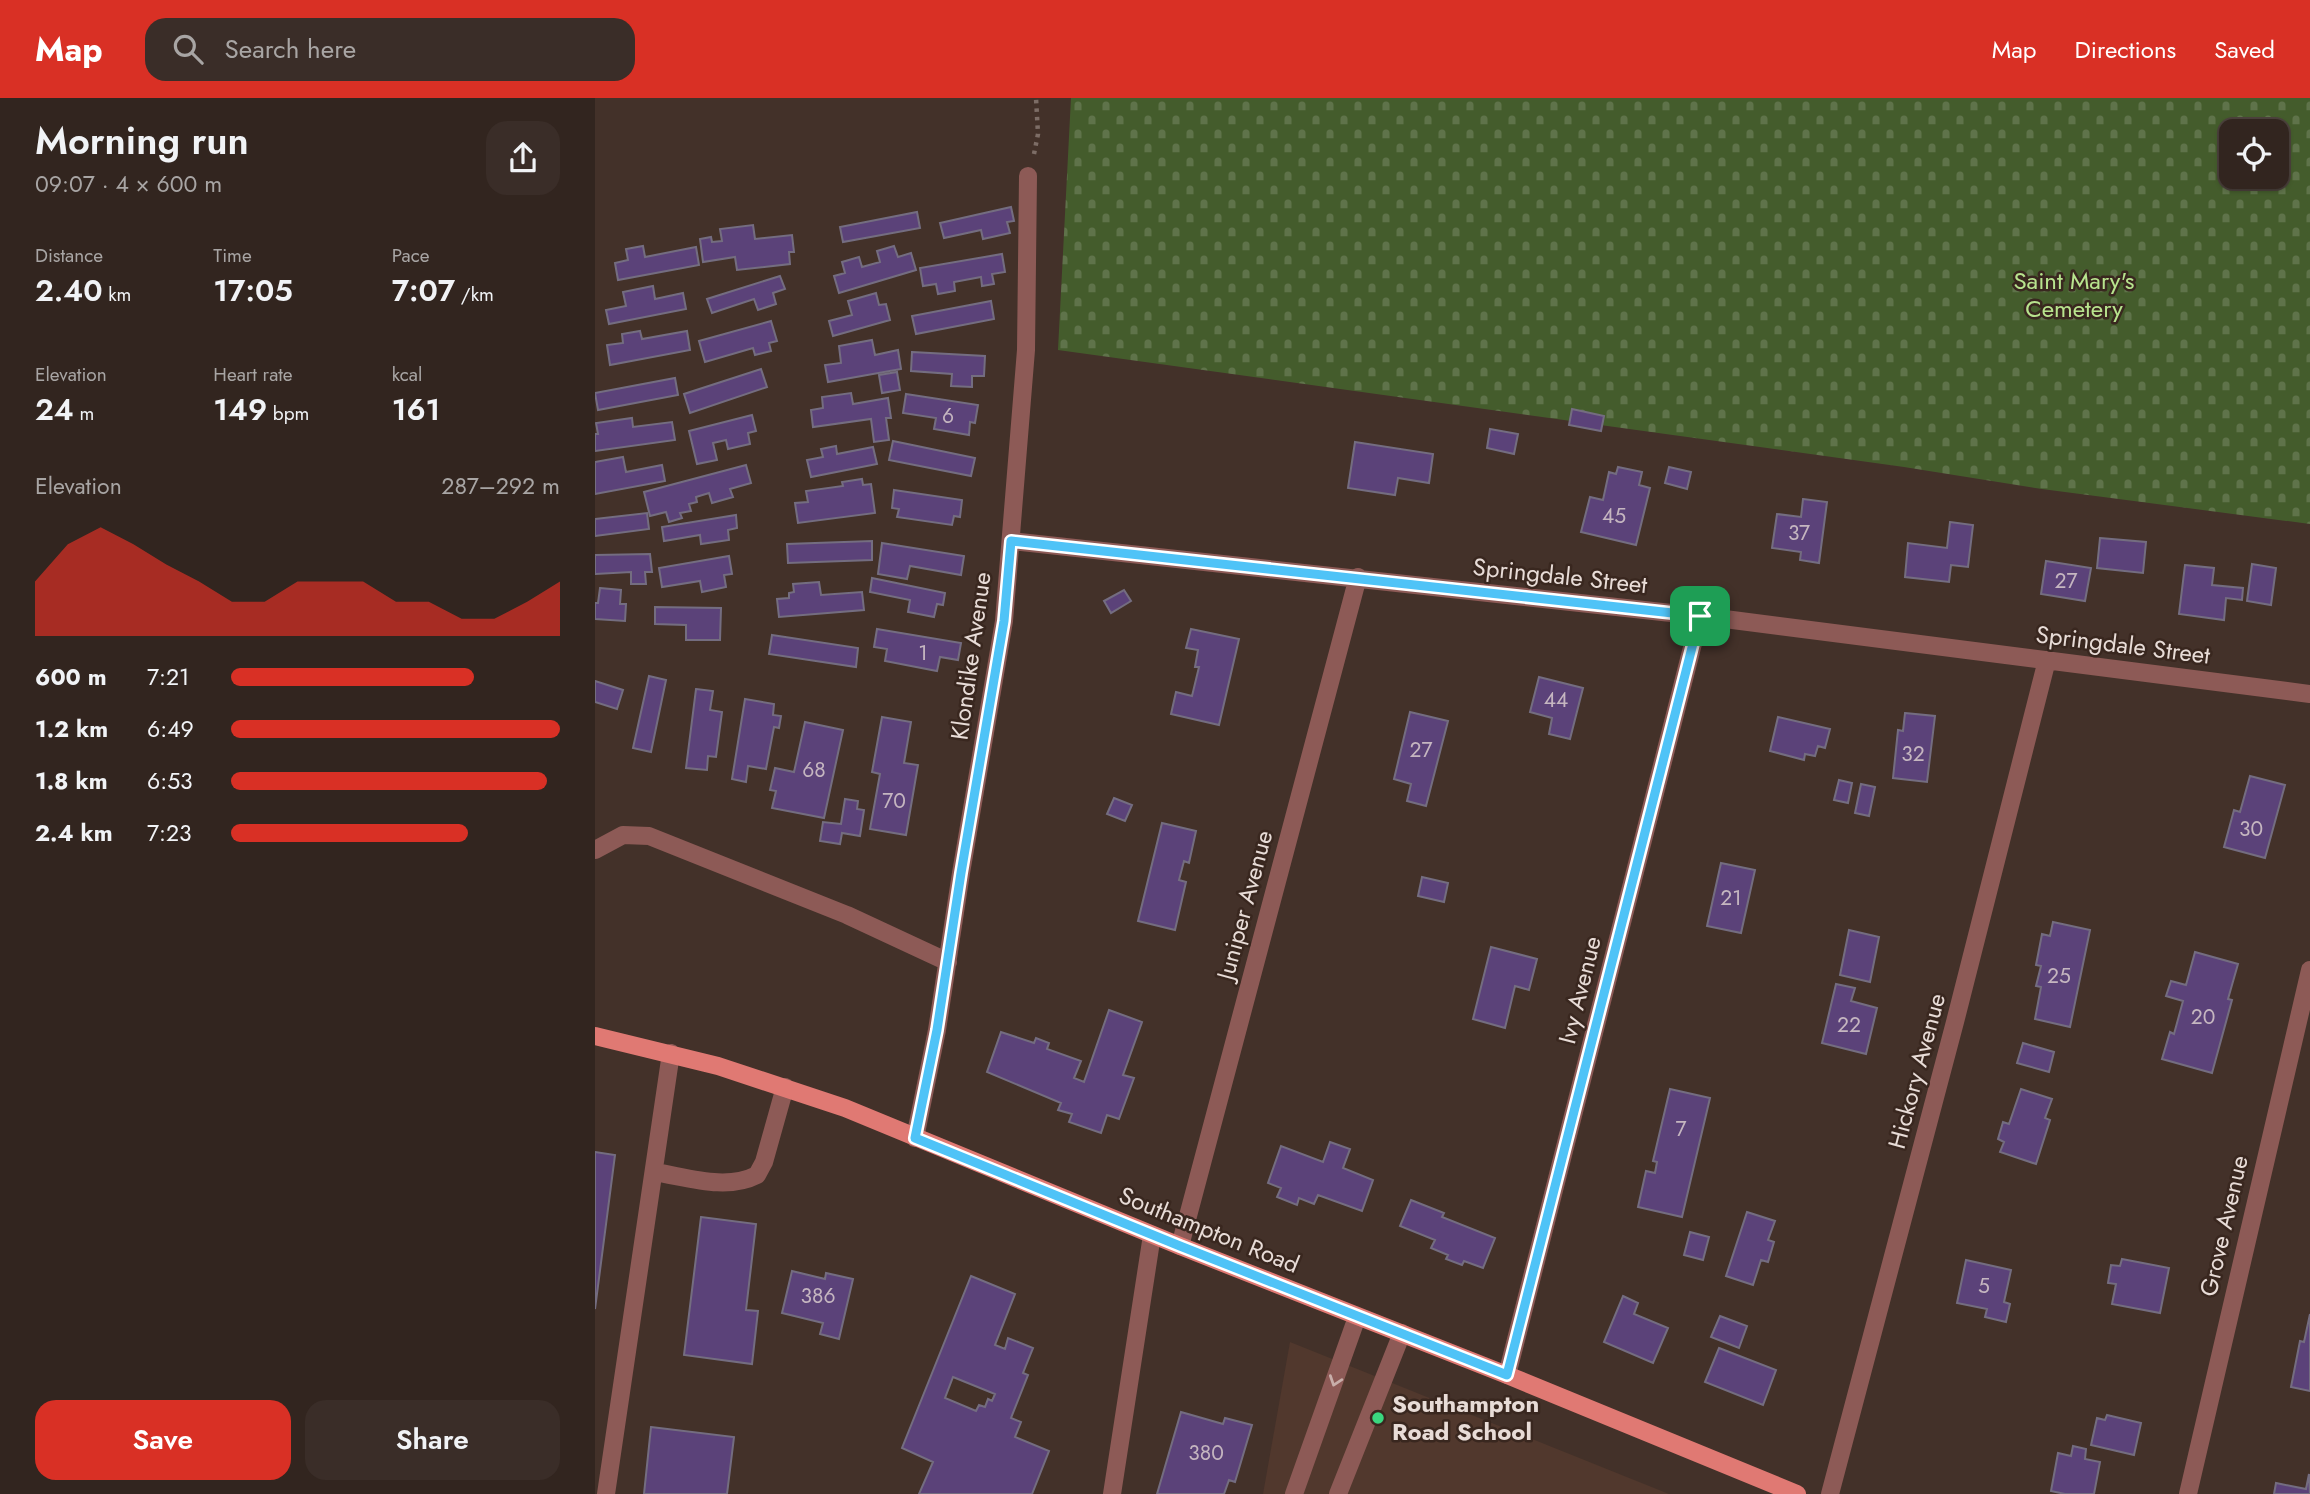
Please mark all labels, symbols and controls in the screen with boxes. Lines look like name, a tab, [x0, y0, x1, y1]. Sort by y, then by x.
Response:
search box	[145, 18, 635, 81]
text: Map	[35, 26, 103, 73]
icon: search	[169, 30, 207, 68]
text: Search here	[225, 30, 356, 68]
text: Map	[1992, 32, 2037, 67]
text: Directions	[2075, 32, 2176, 67]
text: Saved	[2214, 32, 2275, 67]
text: Morning run	[35, 113, 249, 168]
map controls	[2219, 119, 2289, 189]
button: locate	[2219, 119, 2289, 189]
button: share	[486, 121, 560, 195]
text: 09:07 · 4 × 600 m	[35, 167, 222, 201]
text: Distance	[35, 242, 103, 269]
text: Time	[213, 242, 252, 269]
text: Pace	[392, 242, 430, 269]
park label: Saint Mary's Cemetery	[2013, 263, 2135, 326]
text: 2.40	[35, 269, 102, 312]
text: 17:05	[213, 269, 293, 312]
text: 7:07	[392, 269, 455, 312]
text: km	[102, 281, 131, 308]
text: /km	[455, 281, 494, 308]
text: Elevation	[35, 361, 107, 388]
text: Heart rate	[213, 361, 293, 388]
text: kcal	[392, 361, 422, 388]
text: 24	[35, 388, 74, 431]
text: 149	[213, 388, 267, 431]
text: 161	[392, 388, 440, 431]
text: m	[74, 400, 94, 427]
text: bpm	[267, 400, 309, 427]
house number: 6	[942, 401, 954, 431]
text: Elevation	[35, 469, 122, 503]
text: 287–292 m	[441, 469, 560, 503]
house number: 45	[1602, 501, 1626, 531]
house number: 37	[1788, 518, 1810, 548]
street label: Springdale Street	[1471, 549, 1649, 602]
house number: 27	[2055, 566, 2077, 596]
street label: Klondike Avenue	[941, 570, 1000, 742]
pin	[1670, 586, 1730, 646]
icon: arrive	[1681, 597, 1719, 635]
street label: Springdale Street	[2034, 616, 2212, 673]
house number: 1	[918, 638, 928, 668]
text: 600 m	[35, 660, 107, 694]
text: 7:21	[147, 660, 189, 694]
house number: 44	[1544, 685, 1568, 715]
text: 1.2 km	[35, 712, 108, 746]
text: 6:49	[147, 712, 194, 746]
house number: 27	[1410, 735, 1432, 765]
house number: 32	[1901, 739, 1925, 769]
house number: 68	[802, 755, 826, 785]
text: 1.8 km	[35, 764, 108, 798]
text: 6:53	[147, 764, 193, 798]
house number: 70	[882, 786, 906, 816]
house number: 30	[2239, 814, 2263, 844]
text: 2.4 km	[35, 816, 113, 850]
text: 7:23	[147, 816, 192, 850]
street label: Juniper Avenue	[1207, 826, 1281, 986]
house number: 21	[1720, 883, 1742, 913]
street label: Ivy Avenue	[1549, 932, 1610, 1047]
house number: 25	[2047, 961, 2071, 991]
street label: Hickory Avenue	[1879, 989, 1954, 1153]
house number: 20	[2191, 1002, 2215, 1032]
house number: 22	[1837, 1010, 1861, 1040]
house number: 7	[1675, 1114, 1687, 1144]
street label: Grove Avenue	[2190, 1152, 2257, 1300]
street label: Southampton Road	[1114, 1177, 1305, 1282]
house number: 5	[1978, 1271, 1990, 1301]
house number: 386	[800, 1281, 836, 1311]
one-way arrow	[1329, 1374, 1343, 1387]
place label: Southampton Road School	[1392, 1386, 1539, 1449]
button: Save	[35, 1400, 291, 1480]
button: Share	[305, 1400, 560, 1480]
marker: Southampton Road School	[1370, 1410, 1386, 1426]
house number: 380	[1188, 1438, 1224, 1468]

